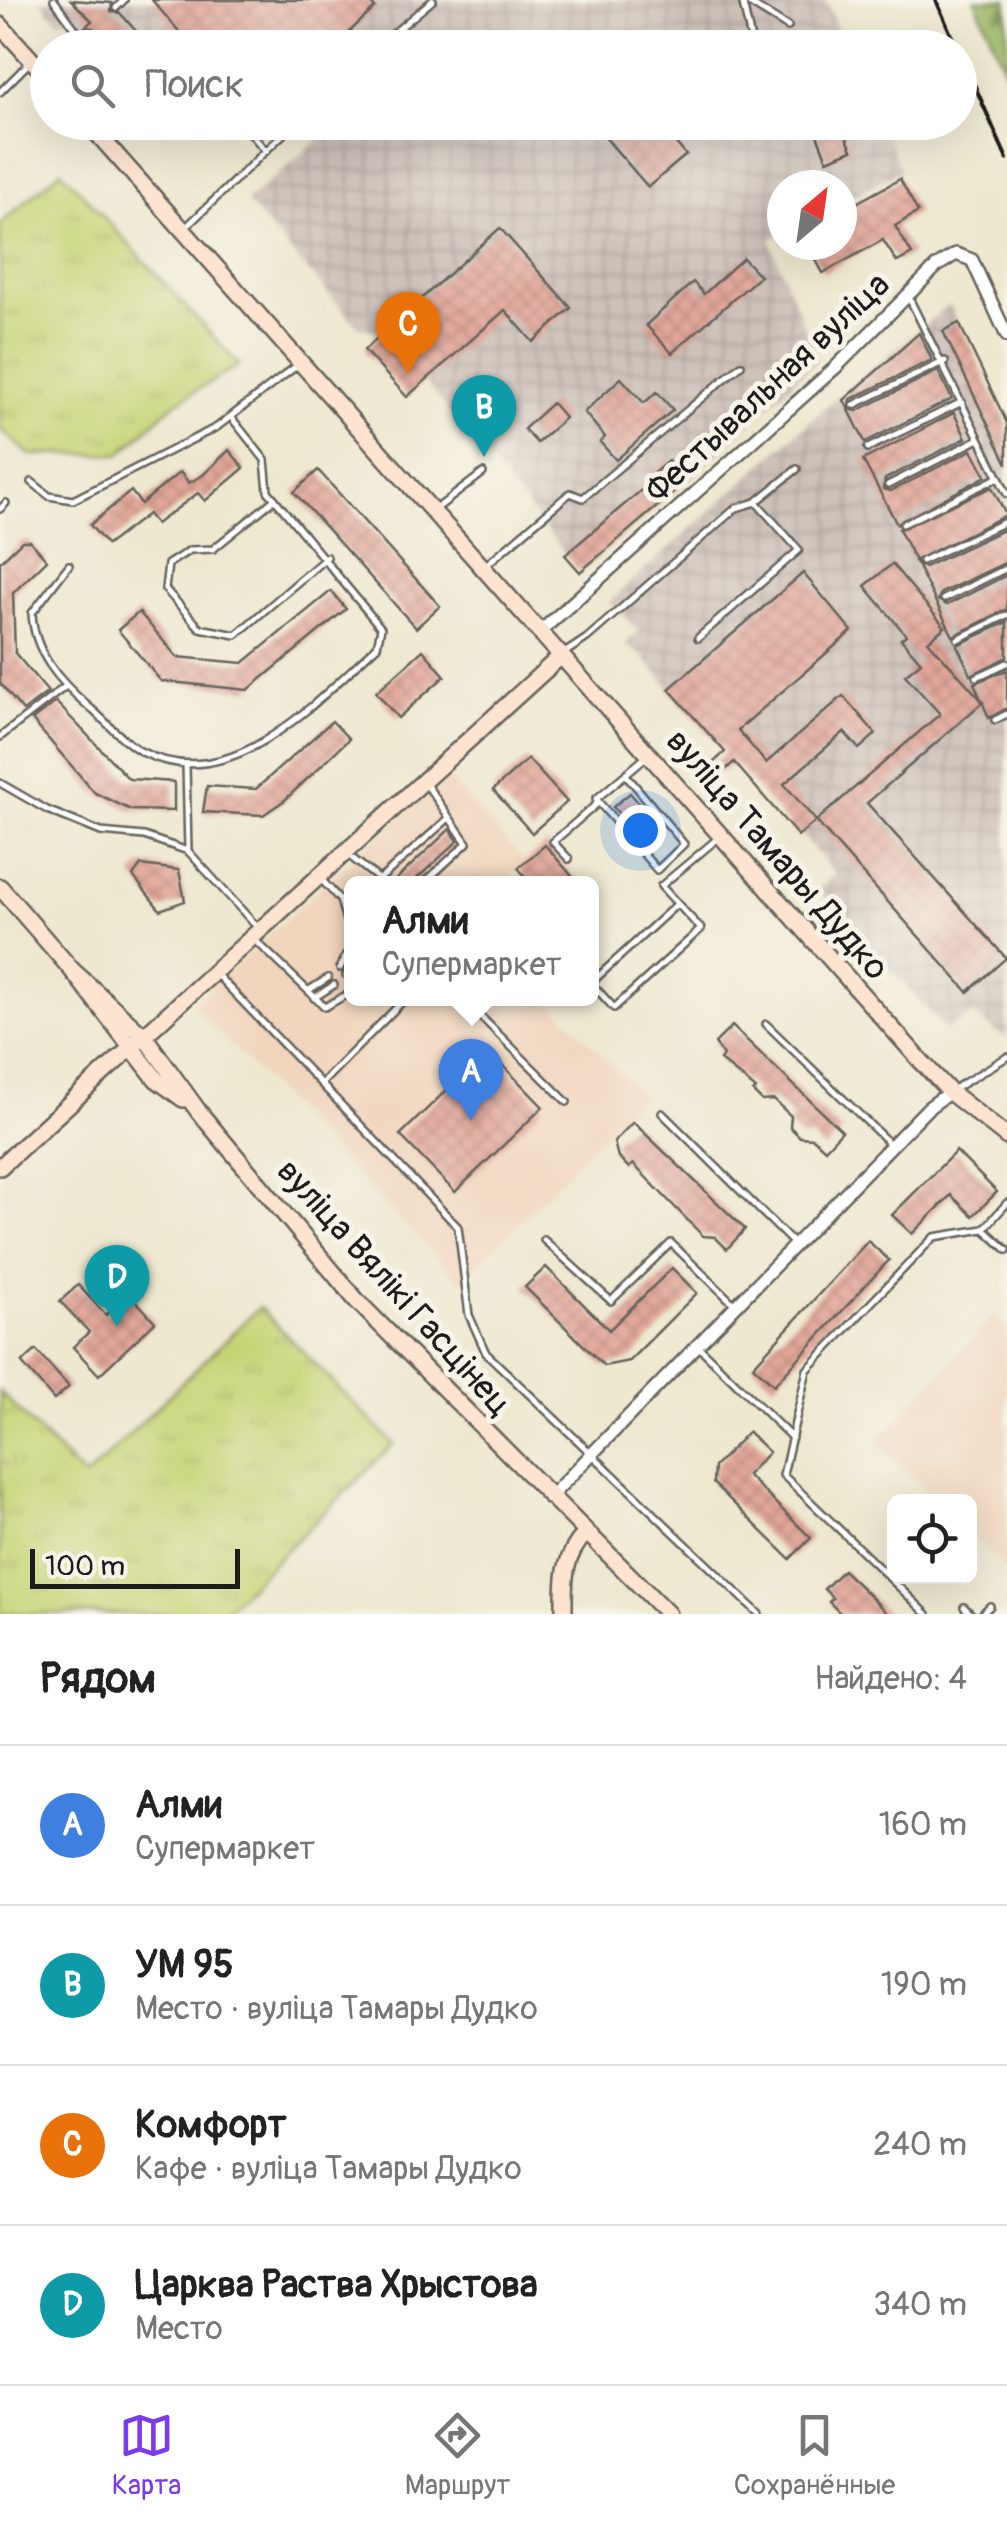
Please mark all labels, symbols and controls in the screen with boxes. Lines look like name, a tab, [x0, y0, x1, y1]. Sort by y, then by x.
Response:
search box	[30, 30, 977, 140]
icon: search	[65, 58, 120, 113]
text: Поиск	[145, 61, 244, 109]
north arrow	[767, 170, 857, 260]
street label: Фестывальная вуліца	[636, 263, 899, 512]
pin: C	[376, 292, 440, 374]
pin: B	[452, 374, 516, 457]
street label: вуліца Тамары Дудко	[656, 720, 898, 989]
your location	[615, 805, 666, 856]
popup	[344, 876, 599, 1006]
text: Алми	[382, 897, 468, 945]
text: Супермаркет	[382, 945, 561, 985]
pin: A	[438, 1038, 504, 1121]
street label: вуліца Вялікі Гасцінец	[267, 1150, 521, 1425]
pin: D	[84, 1244, 150, 1327]
map controls	[887, 1494, 977, 1584]
button: locate	[887, 1494, 977, 1584]
scale bar	[30, 1544, 240, 1588]
text: 100 m	[45, 1549, 125, 1584]
text: Рядом	[40, 1653, 156, 1705]
text: Найдено: 4	[814, 1659, 967, 1699]
text: Алми	[135, 1781, 222, 1829]
text: A	[62, 1805, 83, 1845]
text: 160 m	[879, 1805, 967, 1845]
text: Супермаркет	[135, 1829, 315, 1869]
text: УМ 95	[135, 1941, 234, 1989]
text: B	[63, 1965, 82, 2005]
text: 190 m	[881, 1965, 967, 2005]
text: Место · вуліца Тамары Дудко	[135, 1989, 538, 2029]
text: Комфорт	[135, 2101, 287, 2149]
text: C	[63, 2125, 82, 2165]
text: 240 m	[873, 2125, 967, 2165]
text: Кафе · вуліца Тамары Дудко	[135, 2149, 522, 2189]
text: Царква Раства Хрыстова	[135, 2261, 538, 2309]
text: D	[62, 2285, 83, 2325]
text: 340 m	[873, 2285, 967, 2325]
text: Место	[135, 2309, 223, 2349]
tab: Карта	[112, 2408, 181, 2503]
tab: Маршрут	[405, 2408, 510, 2503]
tab: Сохранённые	[734, 2408, 895, 2503]

